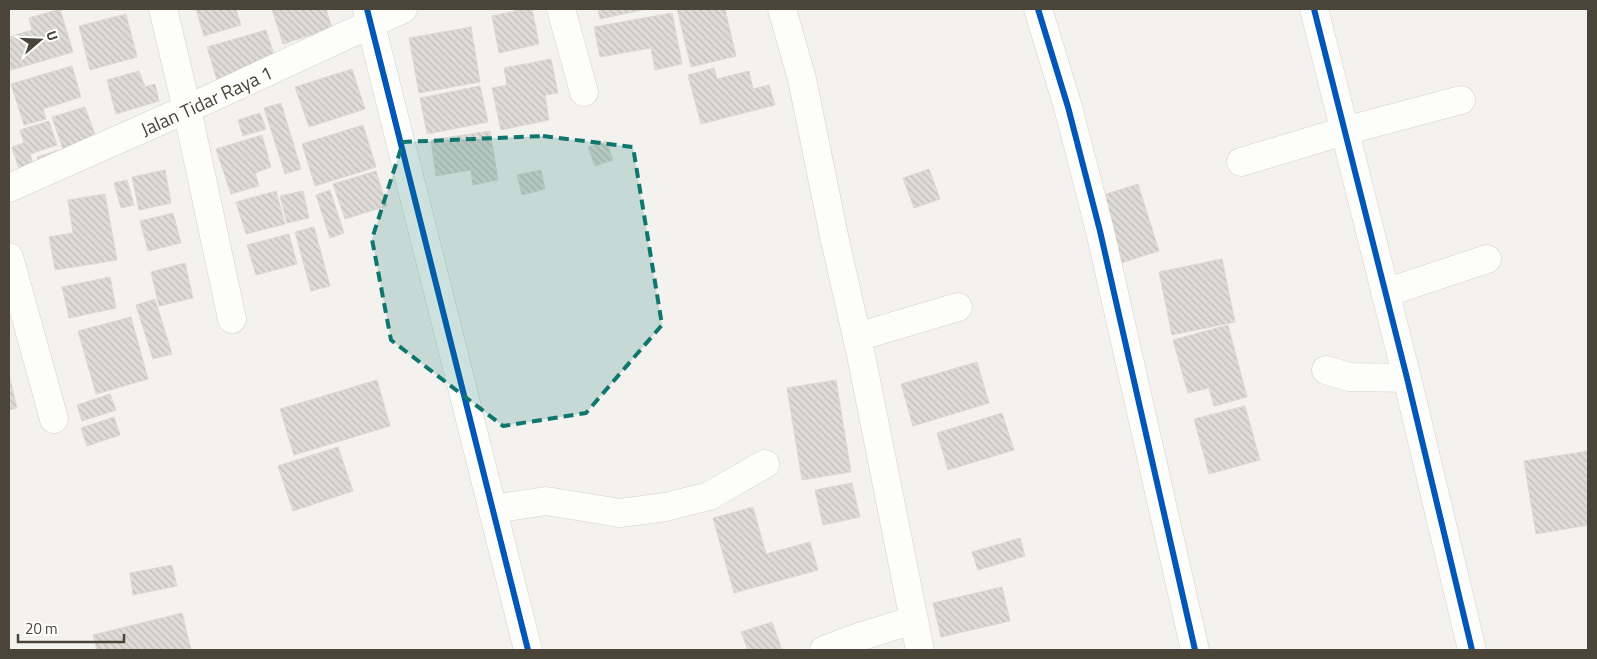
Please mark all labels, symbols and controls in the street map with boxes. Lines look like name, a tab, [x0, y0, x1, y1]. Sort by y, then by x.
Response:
north arrow	[15, 15, 65, 65]
text: U	[41, 28, 64, 43]
street label: Jalan Tidar Raya 1	[135, 57, 277, 143]
scale bar	[18, 612, 124, 644]
text: 20 m	[25, 617, 58, 640]

